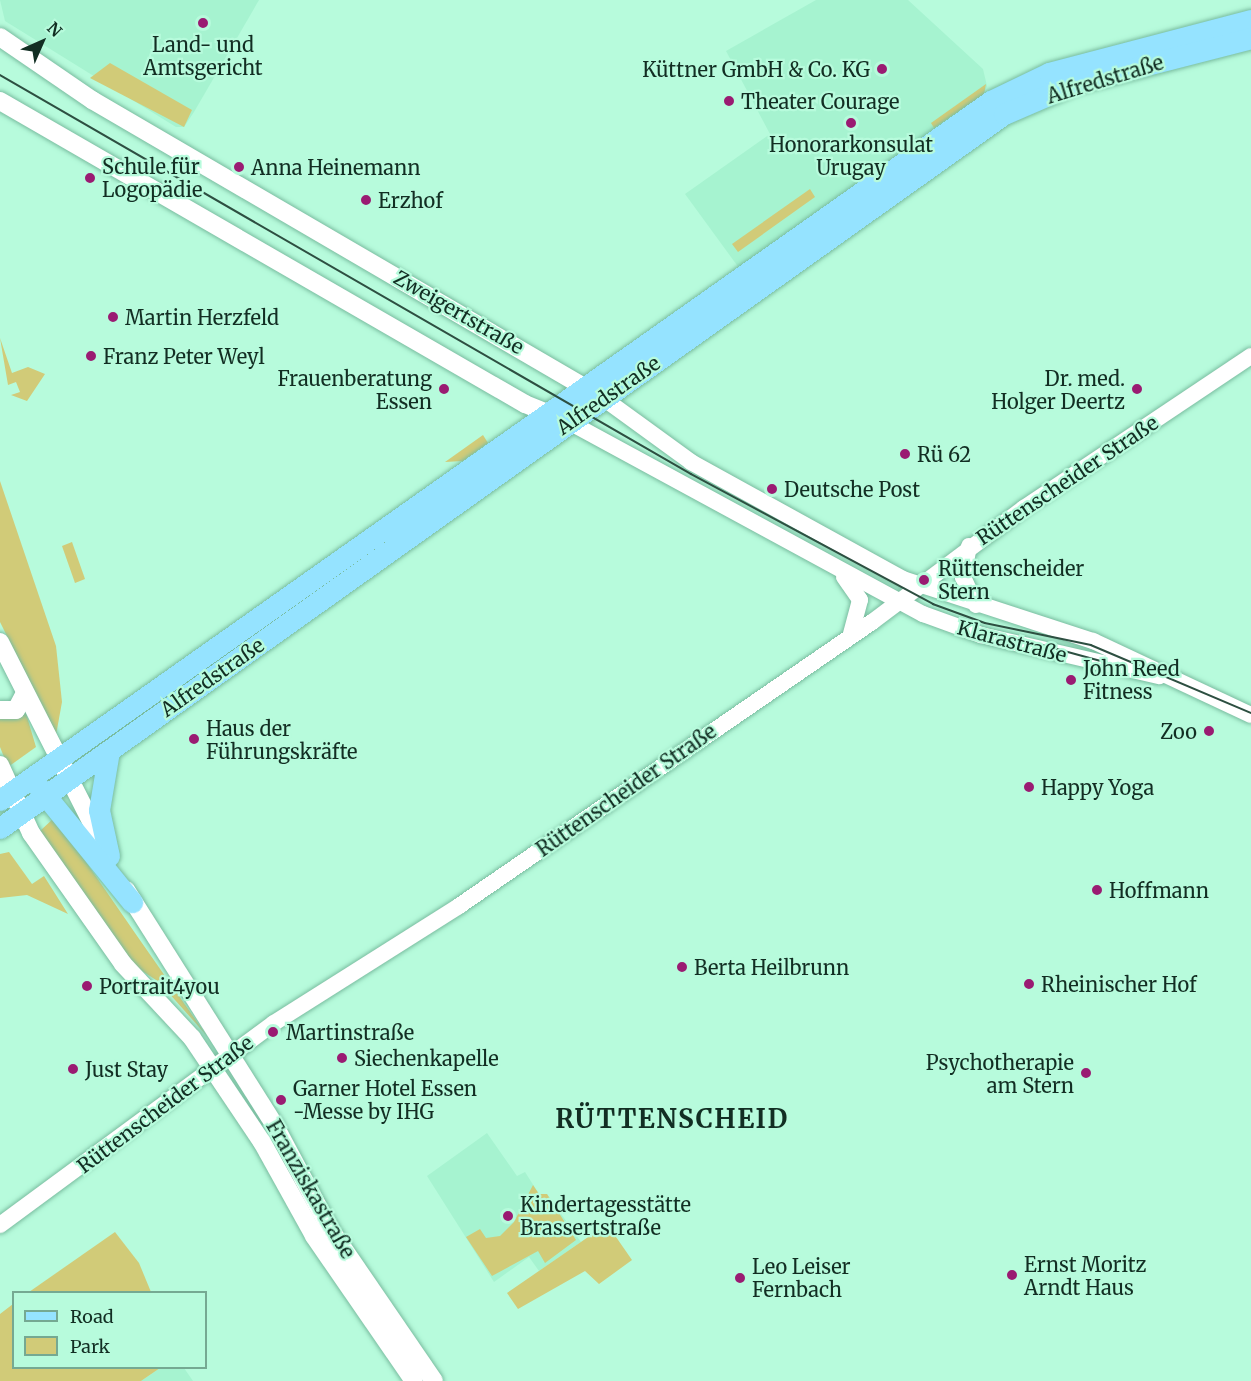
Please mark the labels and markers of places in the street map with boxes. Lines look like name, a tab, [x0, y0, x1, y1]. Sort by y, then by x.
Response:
marker: Land- und Amtsgericht	[196, 16, 210, 30]
place label: Land- und Amtsgericht	[143, 33, 263, 80]
place label: Küttner GmbH & Co. KG	[642, 57, 870, 81]
marker: Küttner GmbH & Co. KG	[875, 62, 889, 76]
place label: Theater Courage	[741, 89, 899, 113]
marker: Theater Courage	[722, 94, 736, 108]
marker: Honorarkonsulat Urugay	[844, 116, 858, 130]
place label: Honorarkonsulat Urugay	[769, 132, 933, 179]
place label: Schule für Logopädie	[102, 154, 202, 201]
place label: Anna Heinemann	[251, 155, 421, 179]
marker: Anna Heinemann	[232, 160, 246, 174]
marker: Schule für Logopädie	[83, 171, 97, 185]
place label: Erzhof	[378, 188, 443, 212]
marker: Erzhof	[359, 193, 373, 207]
place label: Martin Herzfeld	[125, 305, 279, 329]
marker: Martin Herzfeld	[106, 310, 120, 324]
place label: Franz Peter Weyl	[103, 344, 265, 368]
marker: Franz Peter Weyl	[84, 349, 98, 363]
place label: Frauenberatung Essen	[277, 366, 432, 413]
place label: Dr. med. Holger Deertz	[991, 366, 1125, 413]
marker: Frauenberatung Essen	[437, 382, 451, 396]
marker: Dr. med. Holger Deertz	[1130, 382, 1144, 396]
place label: Rü 62	[917, 442, 971, 466]
marker: Rü 62	[898, 447, 912, 461]
place label: Deutsche Post	[784, 477, 920, 501]
marker: Deutsche Post	[765, 482, 779, 496]
place label: Rüttenscheider Stern	[938, 556, 1084, 603]
marker: Rüttenscheider Stern	[915, 571, 933, 589]
place label: John Reed Fitness	[1083, 656, 1180, 703]
marker: John Reed Fitness	[1064, 673, 1078, 687]
place label: Haus der Führungskräfte	[206, 716, 358, 763]
place label: Zoo	[1160, 719, 1197, 743]
marker: Zoo	[1202, 724, 1216, 738]
marker: Haus der Führungskräfte	[187, 732, 201, 746]
place label: Happy Yoga	[1041, 775, 1154, 799]
marker: Happy Yoga	[1022, 780, 1036, 794]
place label: Hoffmann	[1109, 878, 1209, 902]
marker: Hoffmann	[1090, 883, 1104, 897]
place label: Berta Heilbrunn	[694, 955, 849, 979]
marker: Berta Heilbrunn	[675, 960, 689, 974]
place label: Rheinischer Hof	[1041, 972, 1197, 996]
place label: Portrait4you	[99, 974, 220, 998]
marker: Rheinischer Hof	[1022, 977, 1036, 991]
marker: Portrait4you	[80, 979, 94, 993]
place label: Martinstraße	[286, 1020, 414, 1044]
marker: Martinstraße	[264, 1023, 282, 1041]
place label: Siechenkapelle	[354, 1046, 499, 1070]
place label: Psychotherapie am Stern	[926, 1050, 1074, 1097]
marker: Siechenkapelle	[335, 1051, 349, 1065]
place label: Just Stay	[85, 1057, 168, 1081]
marker: Just Stay	[66, 1062, 80, 1076]
marker: Psychotherapie am Stern	[1079, 1066, 1093, 1080]
place label: Garner Hotel Essen -Messe by IHG	[293, 1076, 477, 1123]
marker: Garner Hotel Essen -Messe by IHG	[274, 1093, 288, 1107]
place label: Kindertagesstätte Brassertstraße	[520, 1192, 691, 1239]
marker: Kindertagesstätte Brassertstraße	[501, 1209, 515, 1223]
place label: Ernst Moritz Arndt Haus	[1024, 1252, 1146, 1299]
place label: Leo Leiser Fernbach	[752, 1254, 851, 1301]
marker: Ernst Moritz Arndt Haus	[1005, 1268, 1019, 1282]
marker: Leo Leiser Fernbach	[733, 1271, 747, 1285]

